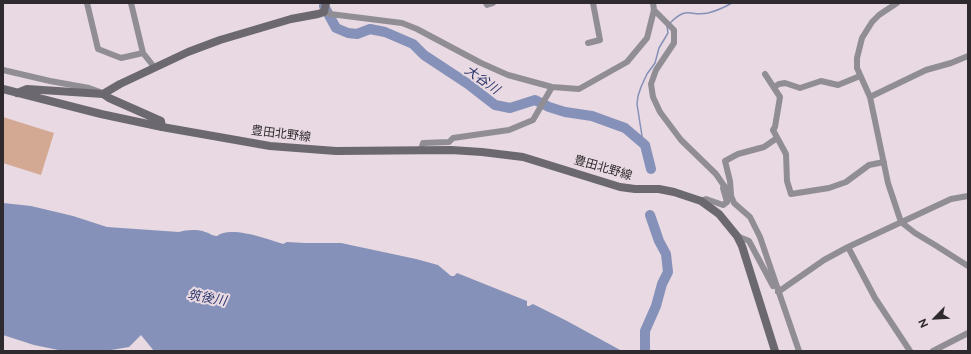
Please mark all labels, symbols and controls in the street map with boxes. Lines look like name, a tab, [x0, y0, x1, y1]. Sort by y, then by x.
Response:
water label: 大谷川	[462, 62, 502, 98]
street label: 豊田北野線	[250, 123, 312, 145]
street label: 豊田北野線	[572, 153, 634, 183]
water label: 筑後川	[186, 287, 228, 309]
north arrow	[915, 298, 955, 338]
text: N	[916, 317, 931, 330]

